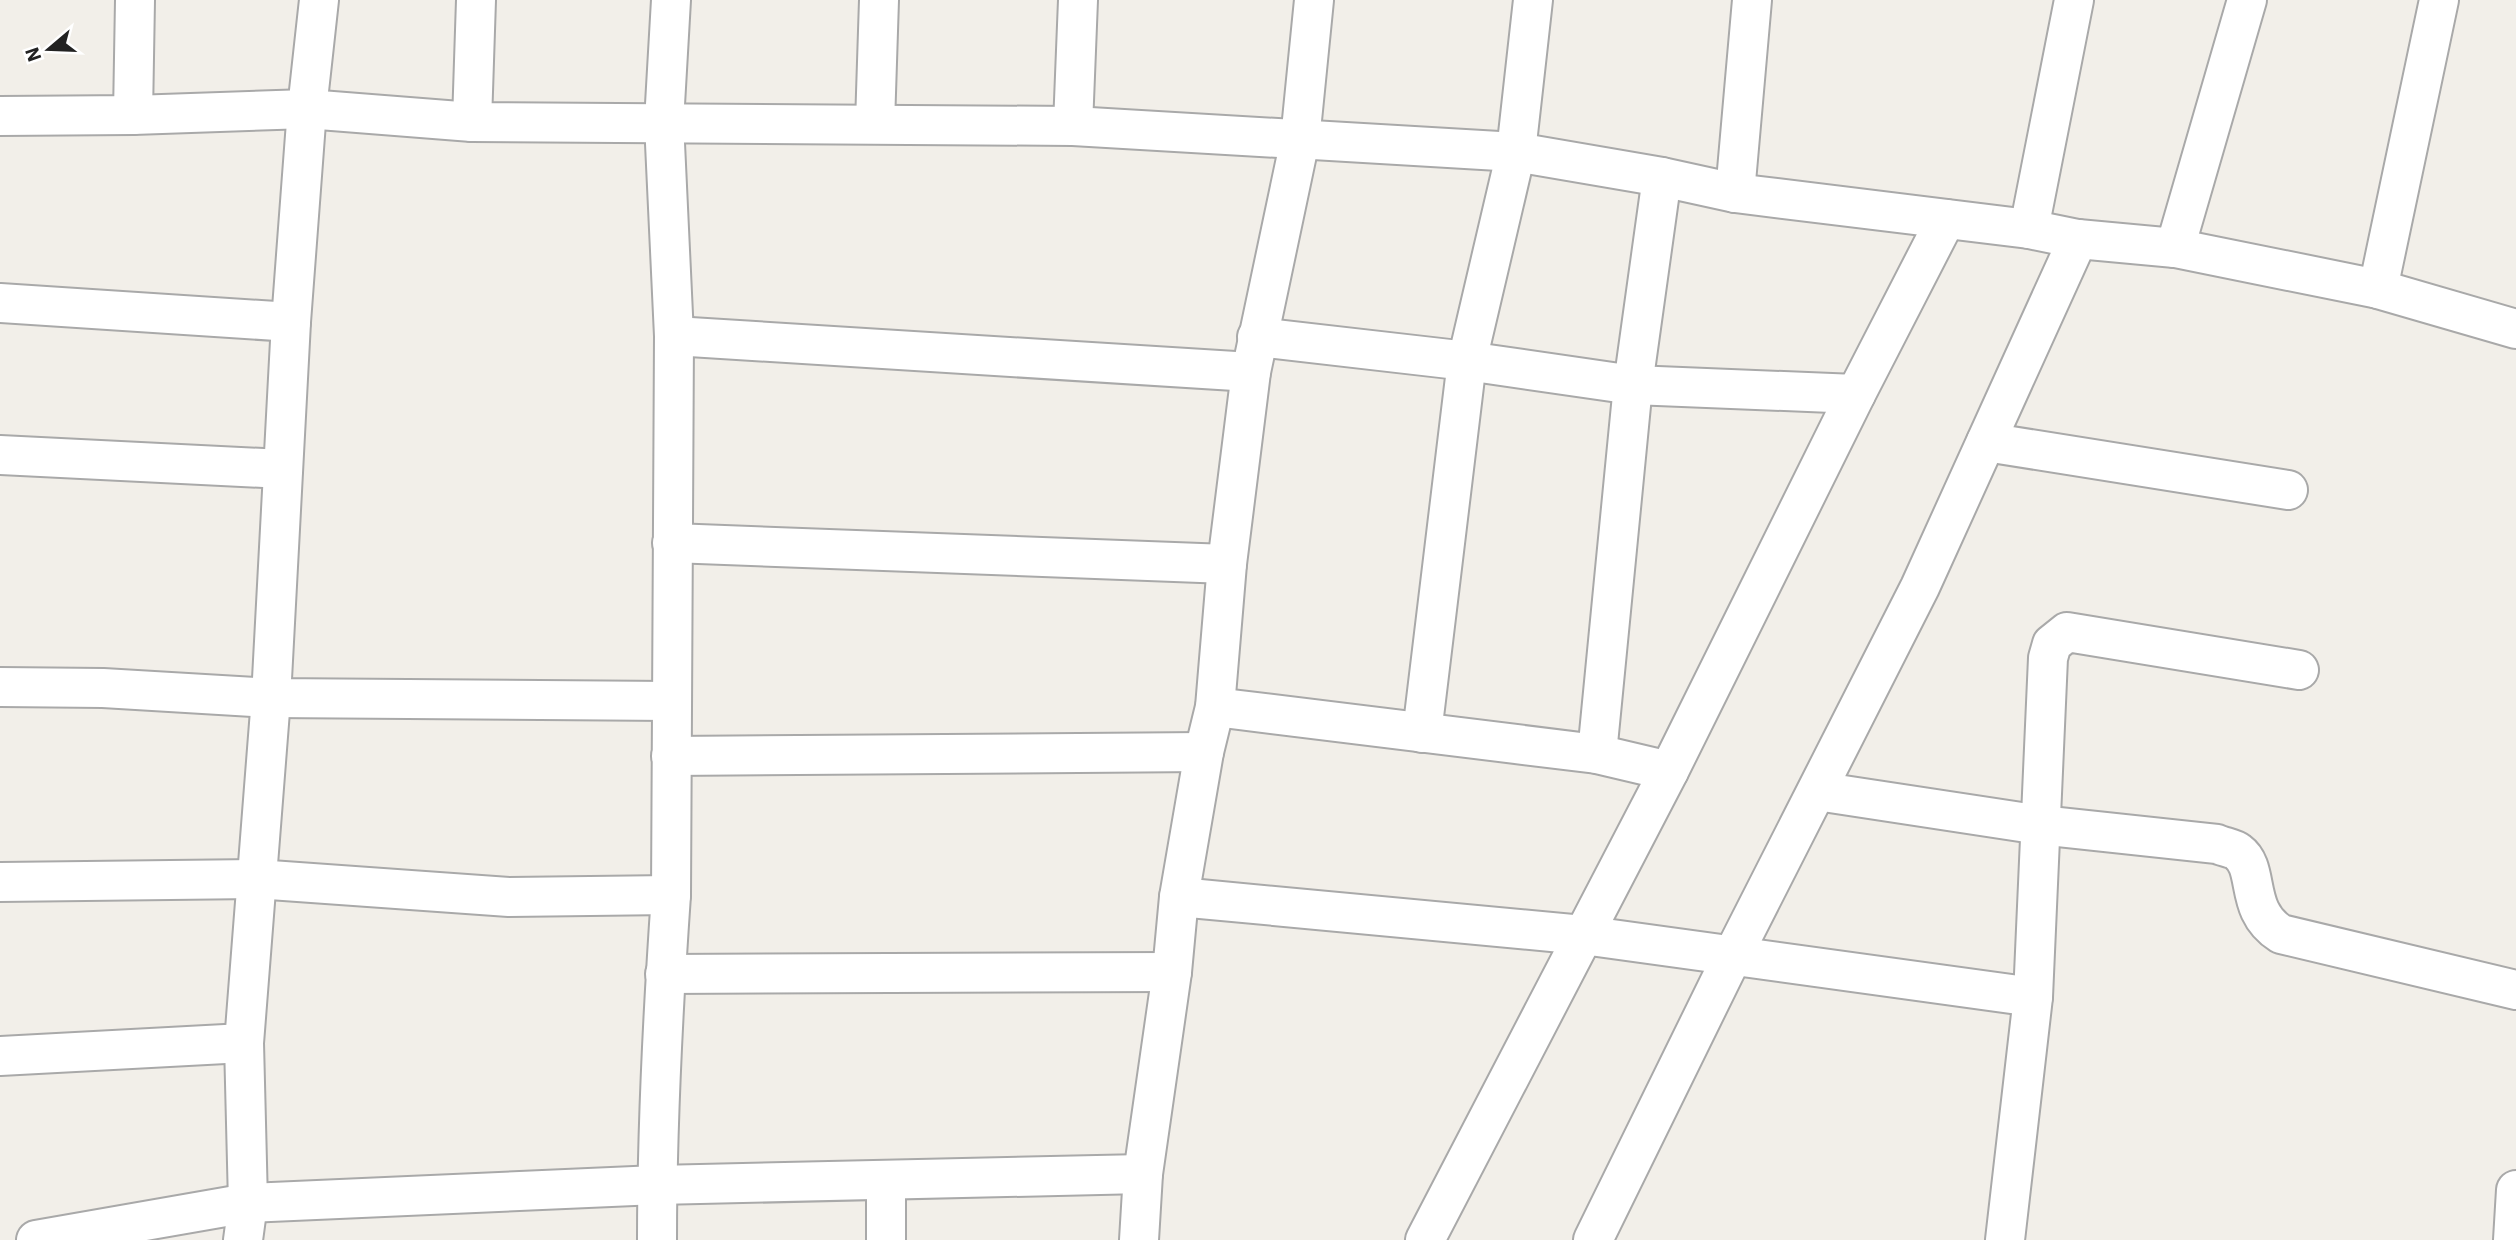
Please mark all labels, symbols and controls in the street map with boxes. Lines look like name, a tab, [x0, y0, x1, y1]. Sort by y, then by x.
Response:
north arrow	[14, 14, 84, 84]
text: N	[19, 44, 47, 65]

